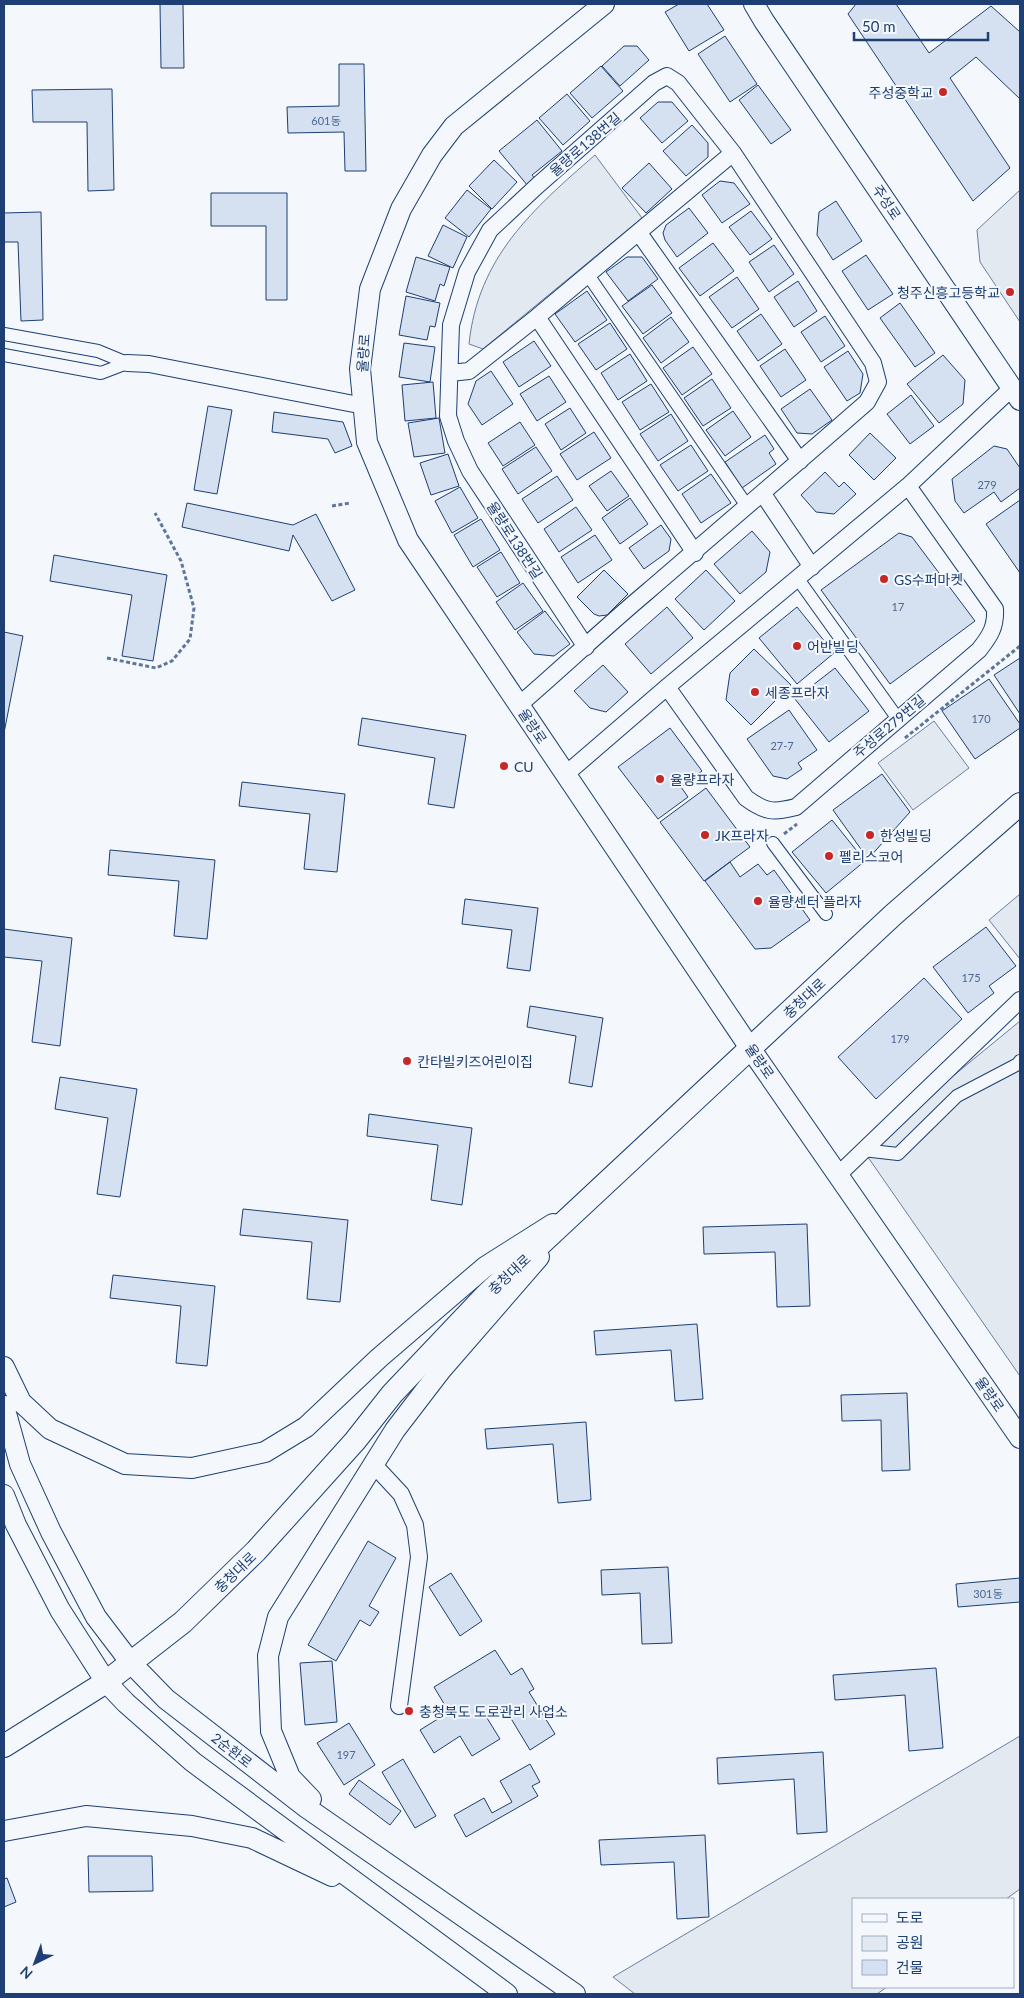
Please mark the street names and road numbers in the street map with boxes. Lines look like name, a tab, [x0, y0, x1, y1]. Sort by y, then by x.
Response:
street label: 율량로138번길	[546, 108, 624, 180]
street label: 주성로	[869, 181, 905, 223]
street label: 율량로	[353, 333, 373, 373]
street label: 율량로138번길	[484, 498, 546, 582]
street label: 주성로279번길	[850, 691, 928, 761]
street label: 율량로	[515, 705, 551, 747]
street label: 충청대로	[779, 974, 829, 1022]
street label: 율량로	[742, 1040, 778, 1082]
street label: 충청대로	[484, 1250, 534, 1298]
street label: 율량로	[972, 1373, 1008, 1415]
street label: 충청대로	[211, 1548, 260, 1596]
street label: 2순환로	[208, 1729, 256, 1771]

